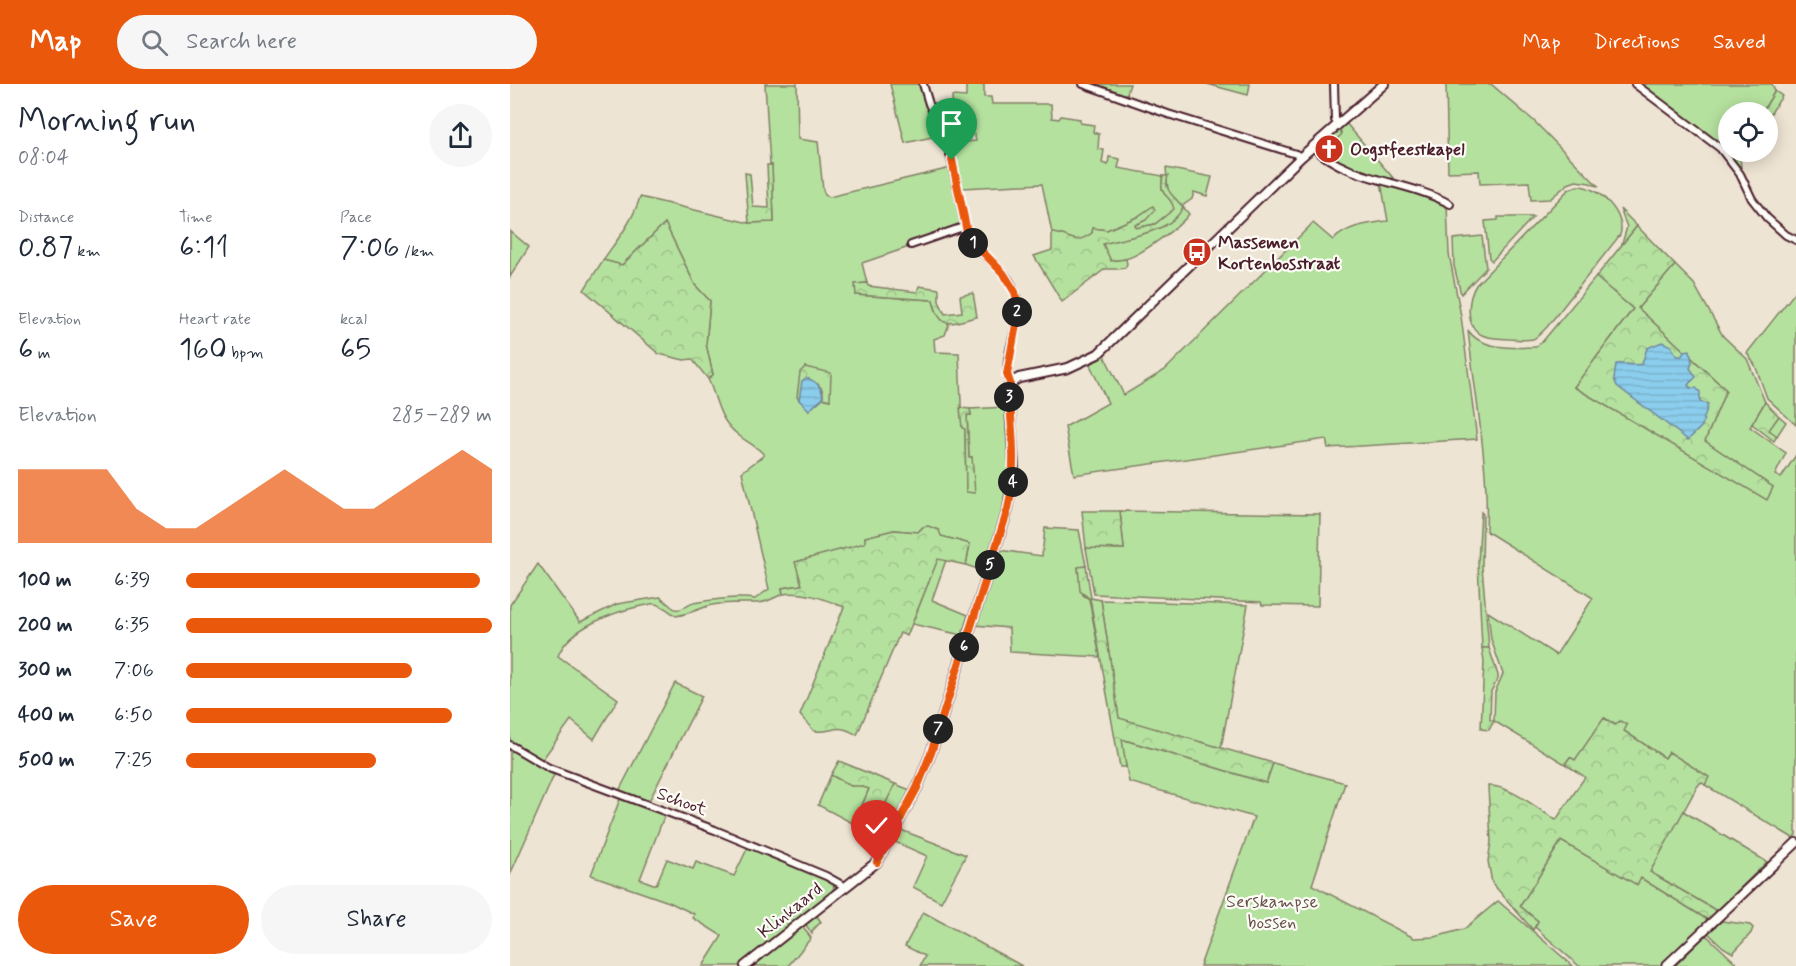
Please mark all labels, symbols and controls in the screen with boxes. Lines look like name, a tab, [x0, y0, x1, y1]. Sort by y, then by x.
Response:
search box	[117, 15, 537, 69]
text: Map	[30, 24, 81, 61]
icon: search	[138, 26, 171, 59]
text: Search here	[186, 28, 297, 56]
text: Map	[1522, 28, 1561, 56]
text: Directions	[1594, 28, 1680, 56]
text: Saved	[1713, 28, 1766, 56]
pin	[926, 98, 977, 160]
text: Morning run	[18, 99, 196, 143]
map controls	[1718, 102, 1778, 162]
button: locate	[1718, 102, 1778, 162]
button: share	[429, 104, 492, 167]
icon: arrive	[935, 107, 968, 140]
church icon: Oogstfeestkapel	[1313, 133, 1345, 165]
place label: Oogstfeestkapel	[1350, 138, 1465, 162]
text: 08:04	[18, 144, 69, 171]
text: Distance	[18, 207, 74, 228]
text: Time	[179, 207, 213, 228]
text: Pace	[340, 207, 372, 228]
text: 0.87	[18, 228, 73, 267]
text: 6:11	[179, 228, 229, 267]
text: 7:06	[340, 228, 400, 267]
pin: 1	[958, 228, 988, 258]
place label: Massemen Kortenbosstraat	[1218, 231, 1341, 276]
text: 1	[969, 232, 977, 253]
bus stop icon: Massemen Kortenbosstraat	[1181, 236, 1213, 268]
text: km	[73, 241, 101, 262]
text: /km	[400, 241, 434, 262]
pin: 2	[1002, 297, 1032, 327]
text: 2	[1013, 301, 1021, 322]
text: Elevation	[18, 309, 81, 330]
text: Heart rate	[179, 309, 251, 330]
text: kcal	[340, 309, 367, 330]
text: 6	[18, 330, 33, 369]
text: 160	[179, 330, 227, 369]
text: 65	[340, 330, 371, 369]
text: m	[33, 343, 50, 364]
text: bpm	[227, 343, 264, 364]
pin: 3	[994, 382, 1024, 412]
text: 3	[1005, 386, 1013, 407]
text: Elevation	[18, 402, 97, 429]
text: 285–289 m	[392, 402, 492, 429]
pin: 4	[998, 467, 1028, 497]
text: 4	[1008, 471, 1018, 492]
pin: 5	[975, 550, 1005, 580]
text: 5	[985, 554, 995, 575]
text: 100 m	[18, 567, 72, 594]
text: 6:39	[114, 567, 151, 594]
text: 200 m	[18, 612, 73, 639]
text: 6:35	[114, 612, 149, 639]
pin: 6	[949, 632, 979, 662]
text: 6	[960, 636, 968, 657]
text: 300 m	[18, 657, 72, 684]
text: 7:06	[114, 657, 154, 684]
text: 400 m	[18, 702, 74, 729]
text: 6:50	[114, 702, 153, 729]
pin: 7	[923, 714, 953, 744]
text: 7	[933, 718, 943, 739]
text: 500 m	[18, 747, 75, 774]
text: 7:25	[114, 747, 152, 774]
street label: Schoot	[653, 782, 710, 822]
pin	[851, 800, 902, 862]
icon: check	[860, 809, 893, 842]
street label: Klinkaard	[753, 877, 828, 944]
button: Save	[18, 885, 249, 954]
button: Share	[261, 885, 492, 954]
park label: Serskampse bossen	[1226, 890, 1318, 935]

